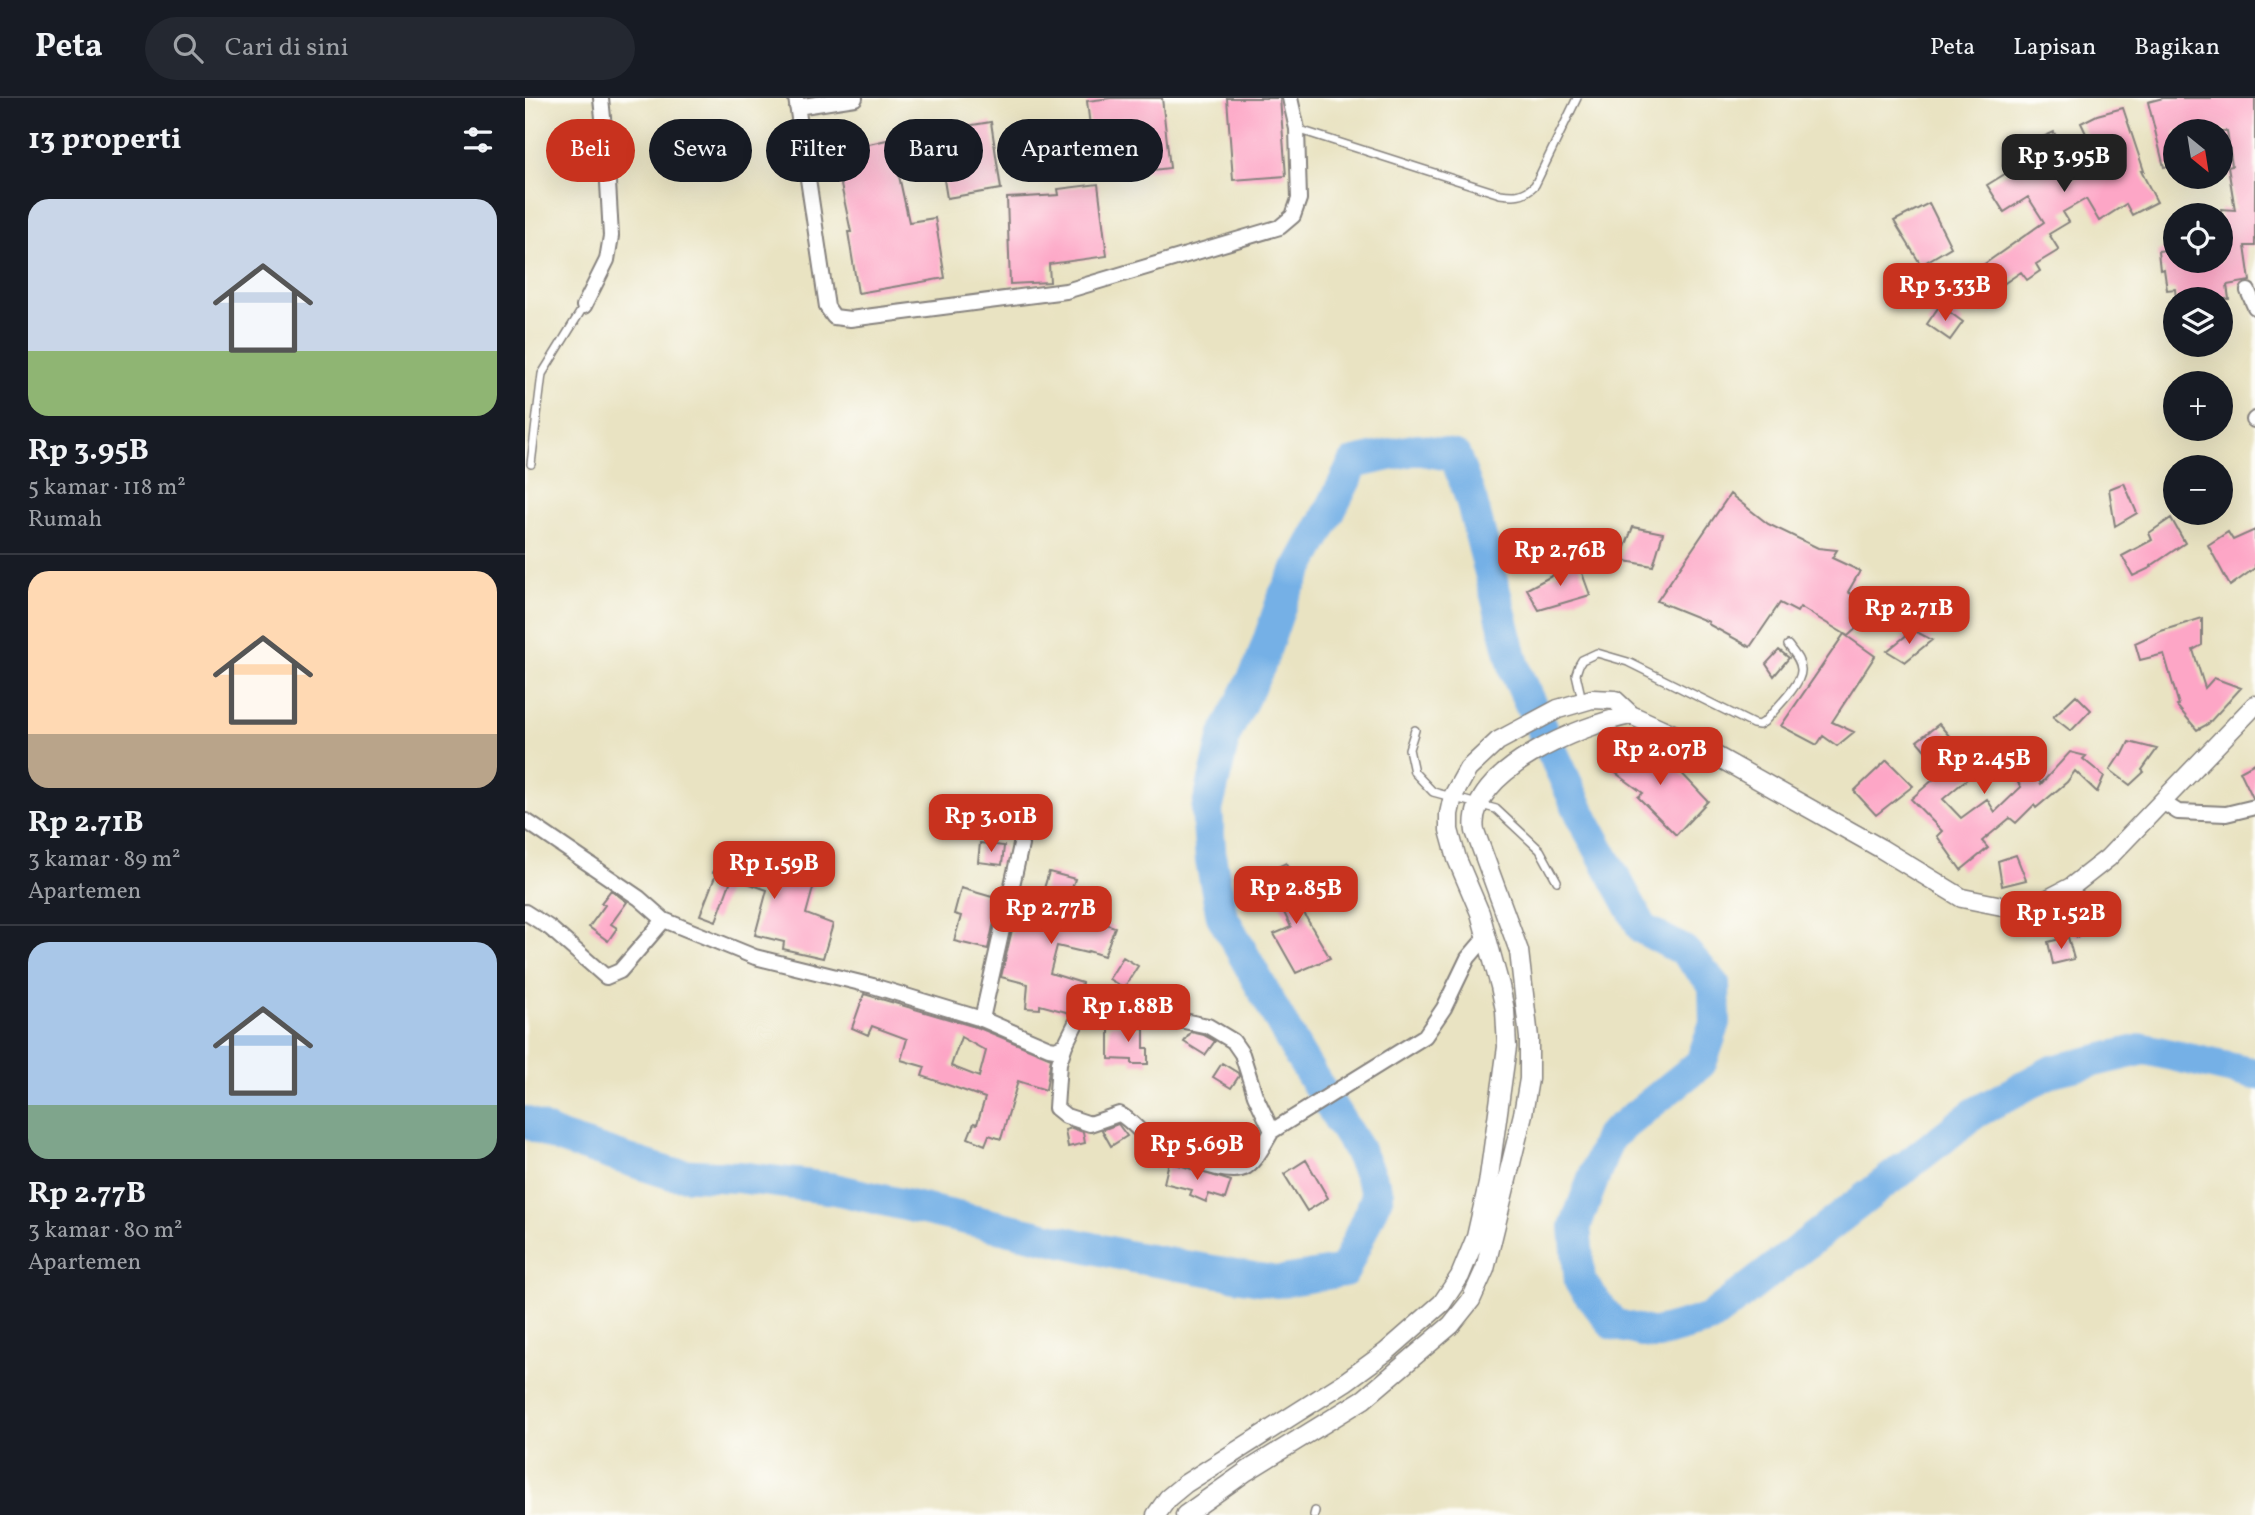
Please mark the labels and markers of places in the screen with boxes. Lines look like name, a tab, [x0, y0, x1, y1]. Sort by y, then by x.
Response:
pin: Rp 3.95B	[1992, 134, 2136, 194]
pin: Rp 3.33B	[1873, 264, 2017, 323]
pin: Rp 2.76B	[1488, 528, 1632, 588]
pin: Rp 2.71B	[1837, 587, 1981, 646]
pin: Rp 2.07B	[1588, 728, 1732, 787]
pin: Rp 2.45B	[1912, 736, 2056, 796]
pin: Rp 3.01B	[919, 794, 1063, 854]
pin: Rp 1.59B	[702, 842, 846, 901]
pin: Rp 2.85B	[1224, 866, 1368, 926]
pin: Rp 2.77B	[979, 886, 1123, 946]
pin: Rp 1.52B	[1989, 892, 2133, 951]
pin: Rp 1.88B	[1056, 984, 1200, 1044]
pin: Rp 5.69B	[1125, 1122, 1269, 1182]

